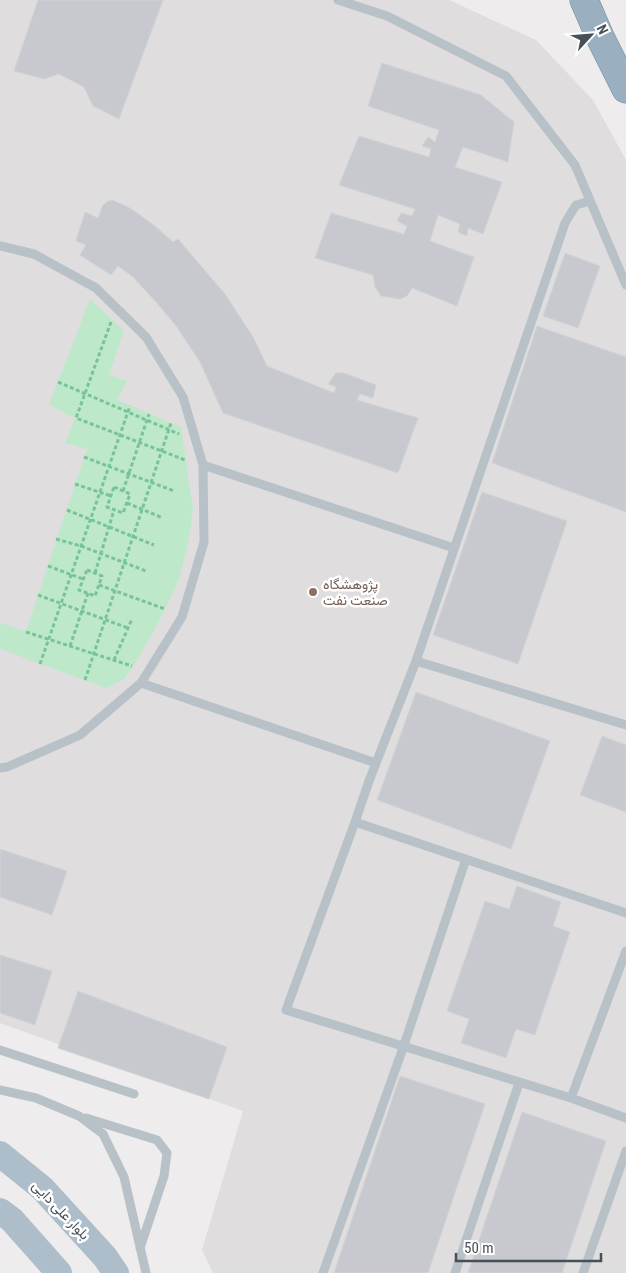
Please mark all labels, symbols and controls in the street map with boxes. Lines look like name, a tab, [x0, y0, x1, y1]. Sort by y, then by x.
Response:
north arrow	[566, 10, 616, 60]
text: N	[594, 22, 612, 37]
place label: پژوهشگاه صنعت نفت	[323, 576, 388, 608]
marker: پژوهشگاه صنعت نفت	[307, 586, 319, 598]
street label: بلوار علی دایی	[28, 1177, 93, 1243]
scale bar	[456, 1230, 601, 1262]
text: 50 m	[464, 1239, 494, 1257]

